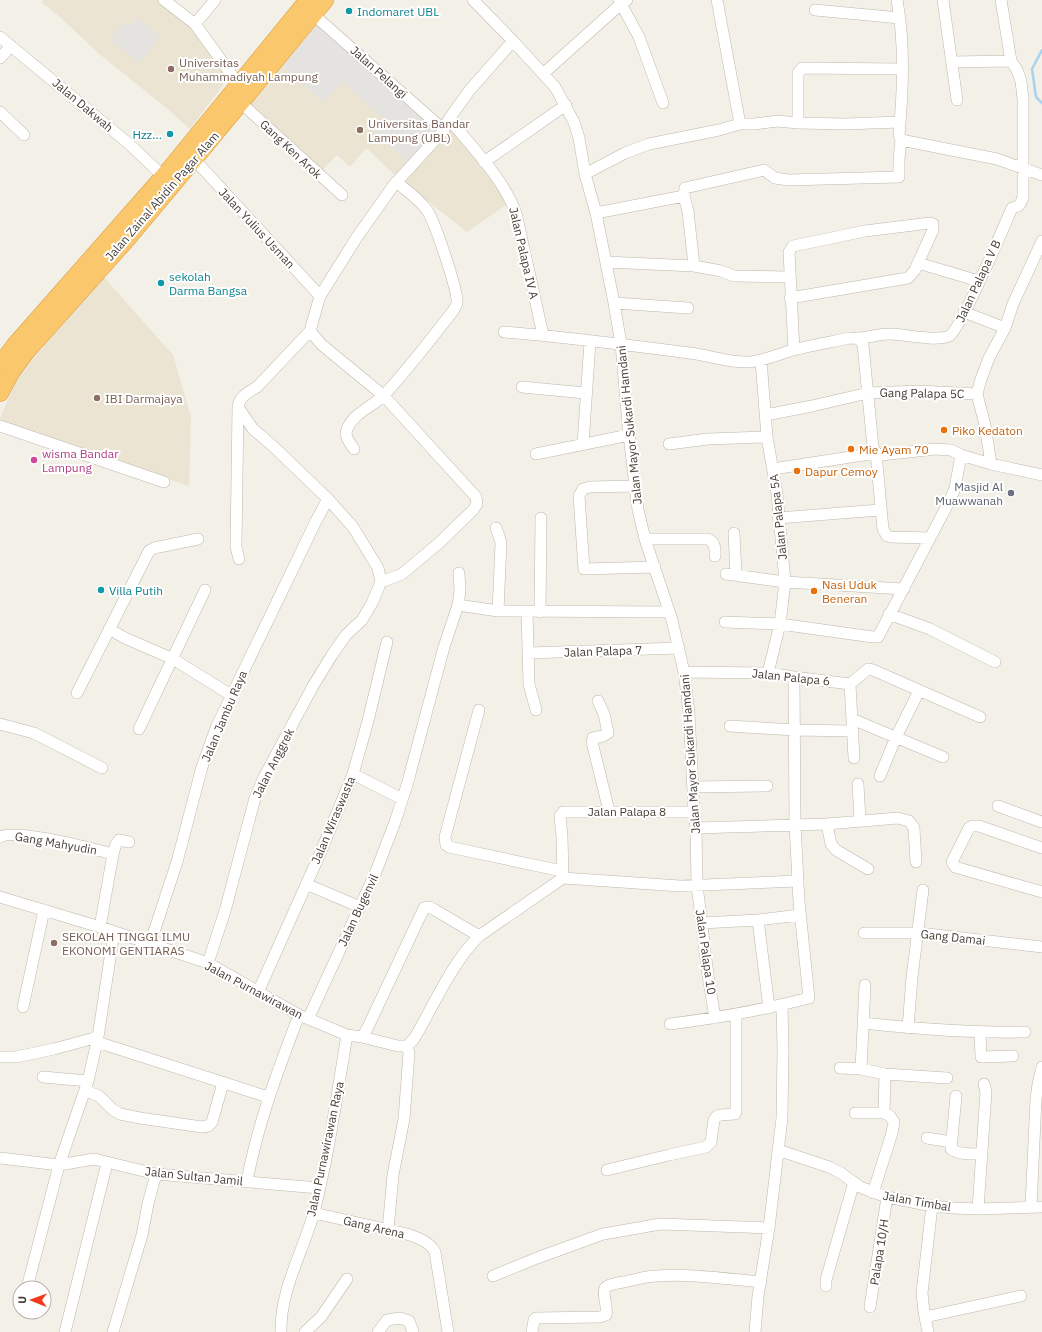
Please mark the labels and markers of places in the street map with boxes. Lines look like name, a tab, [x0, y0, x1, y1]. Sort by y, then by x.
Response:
place label: Indomaret UBL	[357, 4, 439, 19]
marker: Indomaret UBL	[344, 6, 354, 16]
place label: Universitas Muhammadiyah Lampung	[179, 55, 318, 84]
marker: Universitas Muhammadiyah Lampung	[166, 64, 176, 74]
place label: Universitas Bandar Lampung (UBL)	[368, 116, 470, 145]
marker: Universitas Bandar Lampung (UBL)	[355, 125, 365, 135]
place label: Hzz...	[132, 127, 162, 142]
marker: Hzz...	[165, 129, 175, 139]
place label: sekolah Darma Bangsa	[169, 269, 248, 298]
marker: sekolah Darma Bangsa	[156, 278, 166, 288]
place label: IBI Darmajaya	[105, 391, 183, 406]
marker: IBI Darmajaya	[92, 393, 102, 403]
place label: Piko Kedaton	[952, 423, 1023, 438]
marker: Piko Kedaton	[939, 425, 949, 435]
place label: Mie Ayam 70	[859, 442, 929, 457]
marker: Mie Ayam 70	[846, 444, 856, 454]
place label: wisma Bandar Lampung	[42, 446, 119, 475]
marker: wisma Bandar Lampung	[29, 455, 39, 465]
place label: Dapur Cemoy	[805, 464, 878, 479]
marker: Dapur Cemoy	[792, 466, 802, 476]
place label: Masjid Al Muawwanah	[935, 479, 1003, 508]
marker: Masjid Al Muawwanah	[1006, 488, 1016, 498]
place label: Nasi Uduk Beneran	[822, 577, 877, 606]
place label: Villa Putih	[109, 583, 163, 598]
marker: Villa Putih	[96, 585, 106, 595]
marker: Nasi Uduk Beneran	[809, 586, 819, 596]
place label: SEKOLAH TINGGI ILMU EKONOMI GENTIARAS	[62, 929, 190, 958]
marker: SEKOLAH TINGGI ILMU EKONOMI GENTIARAS	[49, 938, 59, 948]

